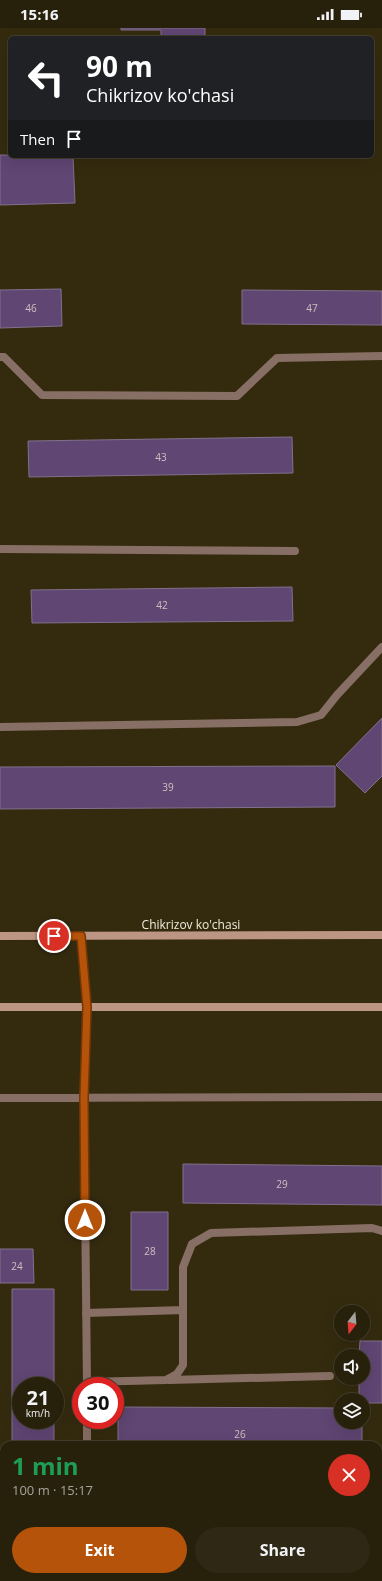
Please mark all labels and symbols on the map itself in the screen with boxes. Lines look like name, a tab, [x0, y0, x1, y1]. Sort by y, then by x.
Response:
house number: 46	[25, 301, 37, 315]
house number: 47	[306, 301, 318, 315]
house number: 43	[155, 450, 167, 464]
house number: 42	[156, 598, 168, 612]
house number: 39	[162, 780, 174, 794]
street label: Chikrizov ko'chasi	[142, 916, 240, 933]
pin	[37, 919, 71, 953]
house number: 29	[276, 1177, 288, 1191]
position arrow	[64, 1199, 106, 1241]
house number: 28	[144, 1244, 156, 1258]
house number: 24	[11, 1259, 23, 1273]
north arrow	[334, 1305, 370, 1341]
speed limit sign: 30	[72, 1377, 124, 1429]
house number: 26	[234, 1427, 246, 1441]

